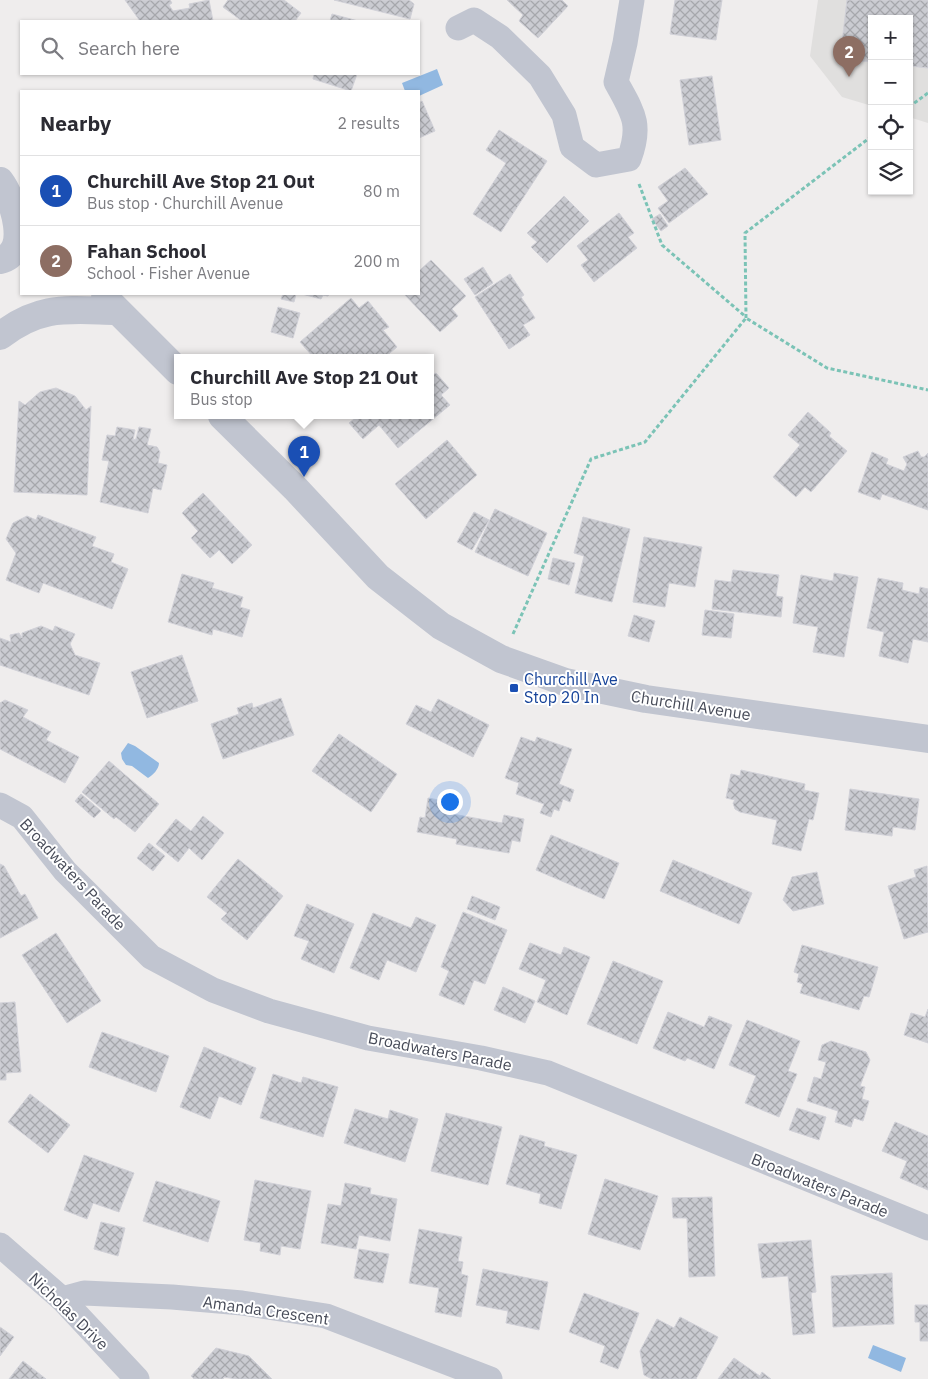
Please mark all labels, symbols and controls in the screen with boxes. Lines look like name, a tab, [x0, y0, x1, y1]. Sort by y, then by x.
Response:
map controls	[868, 15, 913, 195]
button: +	[868, 15, 913, 60]
search box	[20, 20, 420, 75]
icon: search	[38, 34, 66, 62]
text: Search here	[78, 36, 180, 60]
pin: 2	[833, 36, 865, 77]
button: −	[868, 60, 913, 105]
button: locate	[868, 105, 913, 150]
text: Nearby	[40, 109, 111, 137]
text: 2 results	[337, 113, 400, 133]
button: layers	[868, 150, 913, 195]
text: Churchill Ave Stop 21 Out	[87, 169, 315, 193]
text: 1	[51, 181, 61, 201]
text: 80 m	[363, 181, 400, 201]
text: Bus stop · Churchill Avenue	[87, 193, 283, 213]
text: Fahan School	[87, 239, 206, 263]
text: 2	[51, 251, 61, 271]
text: 200 m	[353, 251, 400, 271]
text: School · Fisher Avenue	[87, 263, 250, 283]
popup	[174, 354, 434, 419]
text: Churchill Ave Stop 21 Out	[190, 365, 418, 389]
text: Bus stop	[190, 389, 253, 409]
pin: 1	[288, 436, 320, 477]
place label: Churchill Ave Stop 20 In	[524, 669, 618, 707]
marker: Churchill Ave Stop 20 In	[508, 682, 520, 694]
street label: Churchill Avenue	[630, 686, 752, 724]
your location	[437, 789, 463, 815]
street label: Broadwaters Parade	[16, 814, 130, 934]
street label: Broadwaters Parade	[366, 1027, 514, 1075]
street label: Broadwaters Parade	[749, 1148, 892, 1222]
street label: Nicholas Drive	[25, 1268, 113, 1354]
street label: Amanda Crescent	[202, 1291, 330, 1329]

